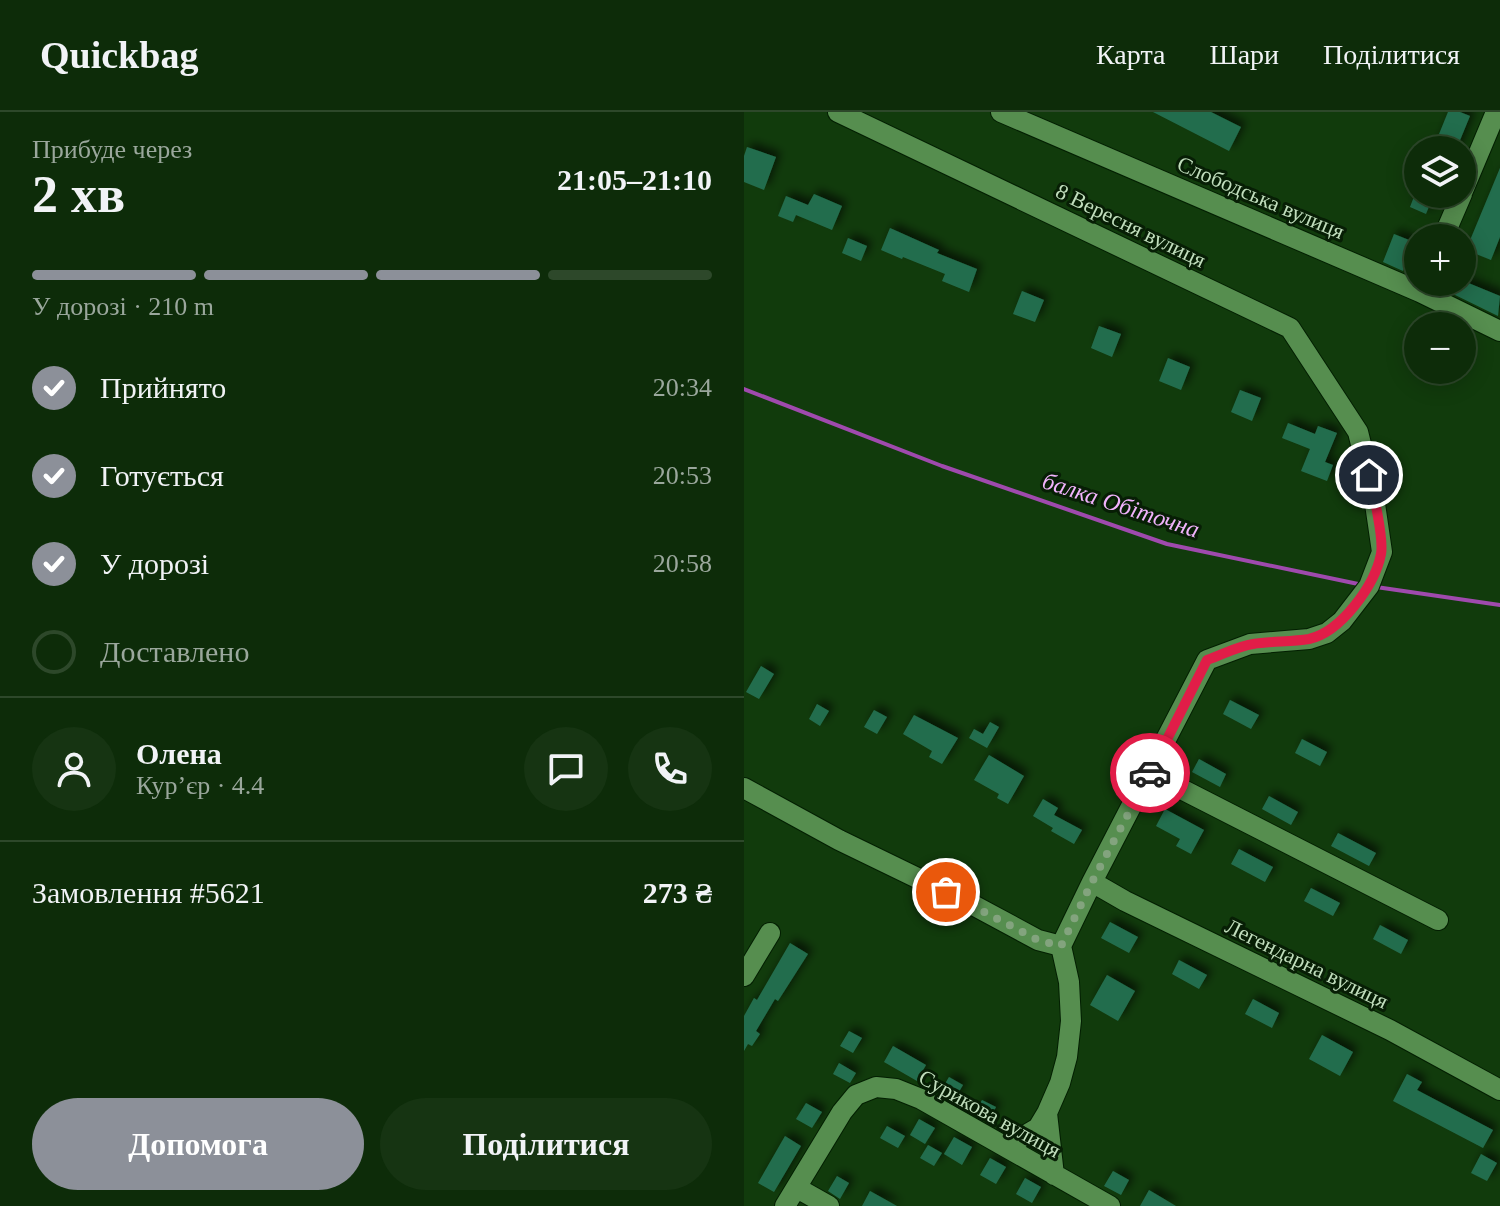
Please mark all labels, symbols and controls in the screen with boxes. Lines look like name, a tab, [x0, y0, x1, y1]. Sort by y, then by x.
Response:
text: Quickbag	[40, 34, 198, 76]
text: Карта	[1096, 39, 1165, 70]
text: Шари	[1209, 39, 1279, 70]
text: Поділитися	[1323, 39, 1460, 70]
text: Прибуде через	[32, 135, 192, 164]
map controls	[1404, 136, 1476, 384]
button: layers	[1404, 136, 1476, 208]
street label: Слободська вулиця	[1173, 151, 1348, 244]
text: 21:05–21:10	[557, 163, 712, 196]
text: 2 хв	[32, 166, 125, 223]
street label: 8 Вересня вулиця	[1052, 178, 1210, 273]
button: +	[1404, 224, 1476, 296]
text: У дорозі · 210 m	[32, 292, 214, 321]
button: −	[1404, 312, 1476, 384]
icon: check	[32, 366, 76, 410]
text: Прийнято	[100, 371, 226, 404]
text: 20:34	[653, 373, 712, 402]
pin	[1335, 441, 1403, 509]
icon: home	[1347, 453, 1391, 497]
icon: check	[32, 454, 76, 498]
text: Готується	[100, 459, 224, 492]
text: 20:53	[653, 461, 712, 490]
water label: балка Обіточна	[1039, 467, 1203, 543]
icon: check	[32, 542, 76, 586]
text: У дорозі	[100, 547, 209, 580]
text: 20:58	[653, 549, 712, 578]
text: Доставлено	[100, 635, 249, 668]
button: person	[32, 727, 116, 811]
button: chat	[524, 727, 608, 811]
button: phone	[628, 727, 712, 811]
courier	[1110, 733, 1190, 813]
text: Олена	[136, 737, 222, 770]
icon: car	[1128, 751, 1172, 795]
text: Кур’єр · 4.4	[136, 771, 264, 800]
pin	[912, 858, 980, 926]
icon: bag	[924, 870, 968, 914]
text: Замовлення #5621	[32, 876, 265, 909]
text: 273 ₴	[643, 876, 712, 909]
street label: Легендарна вулиця	[1221, 913, 1392, 1014]
street label: Сурикова вулиця	[915, 1064, 1065, 1163]
button: Допомога	[32, 1098, 364, 1190]
button: Поділитися	[380, 1098, 712, 1190]

